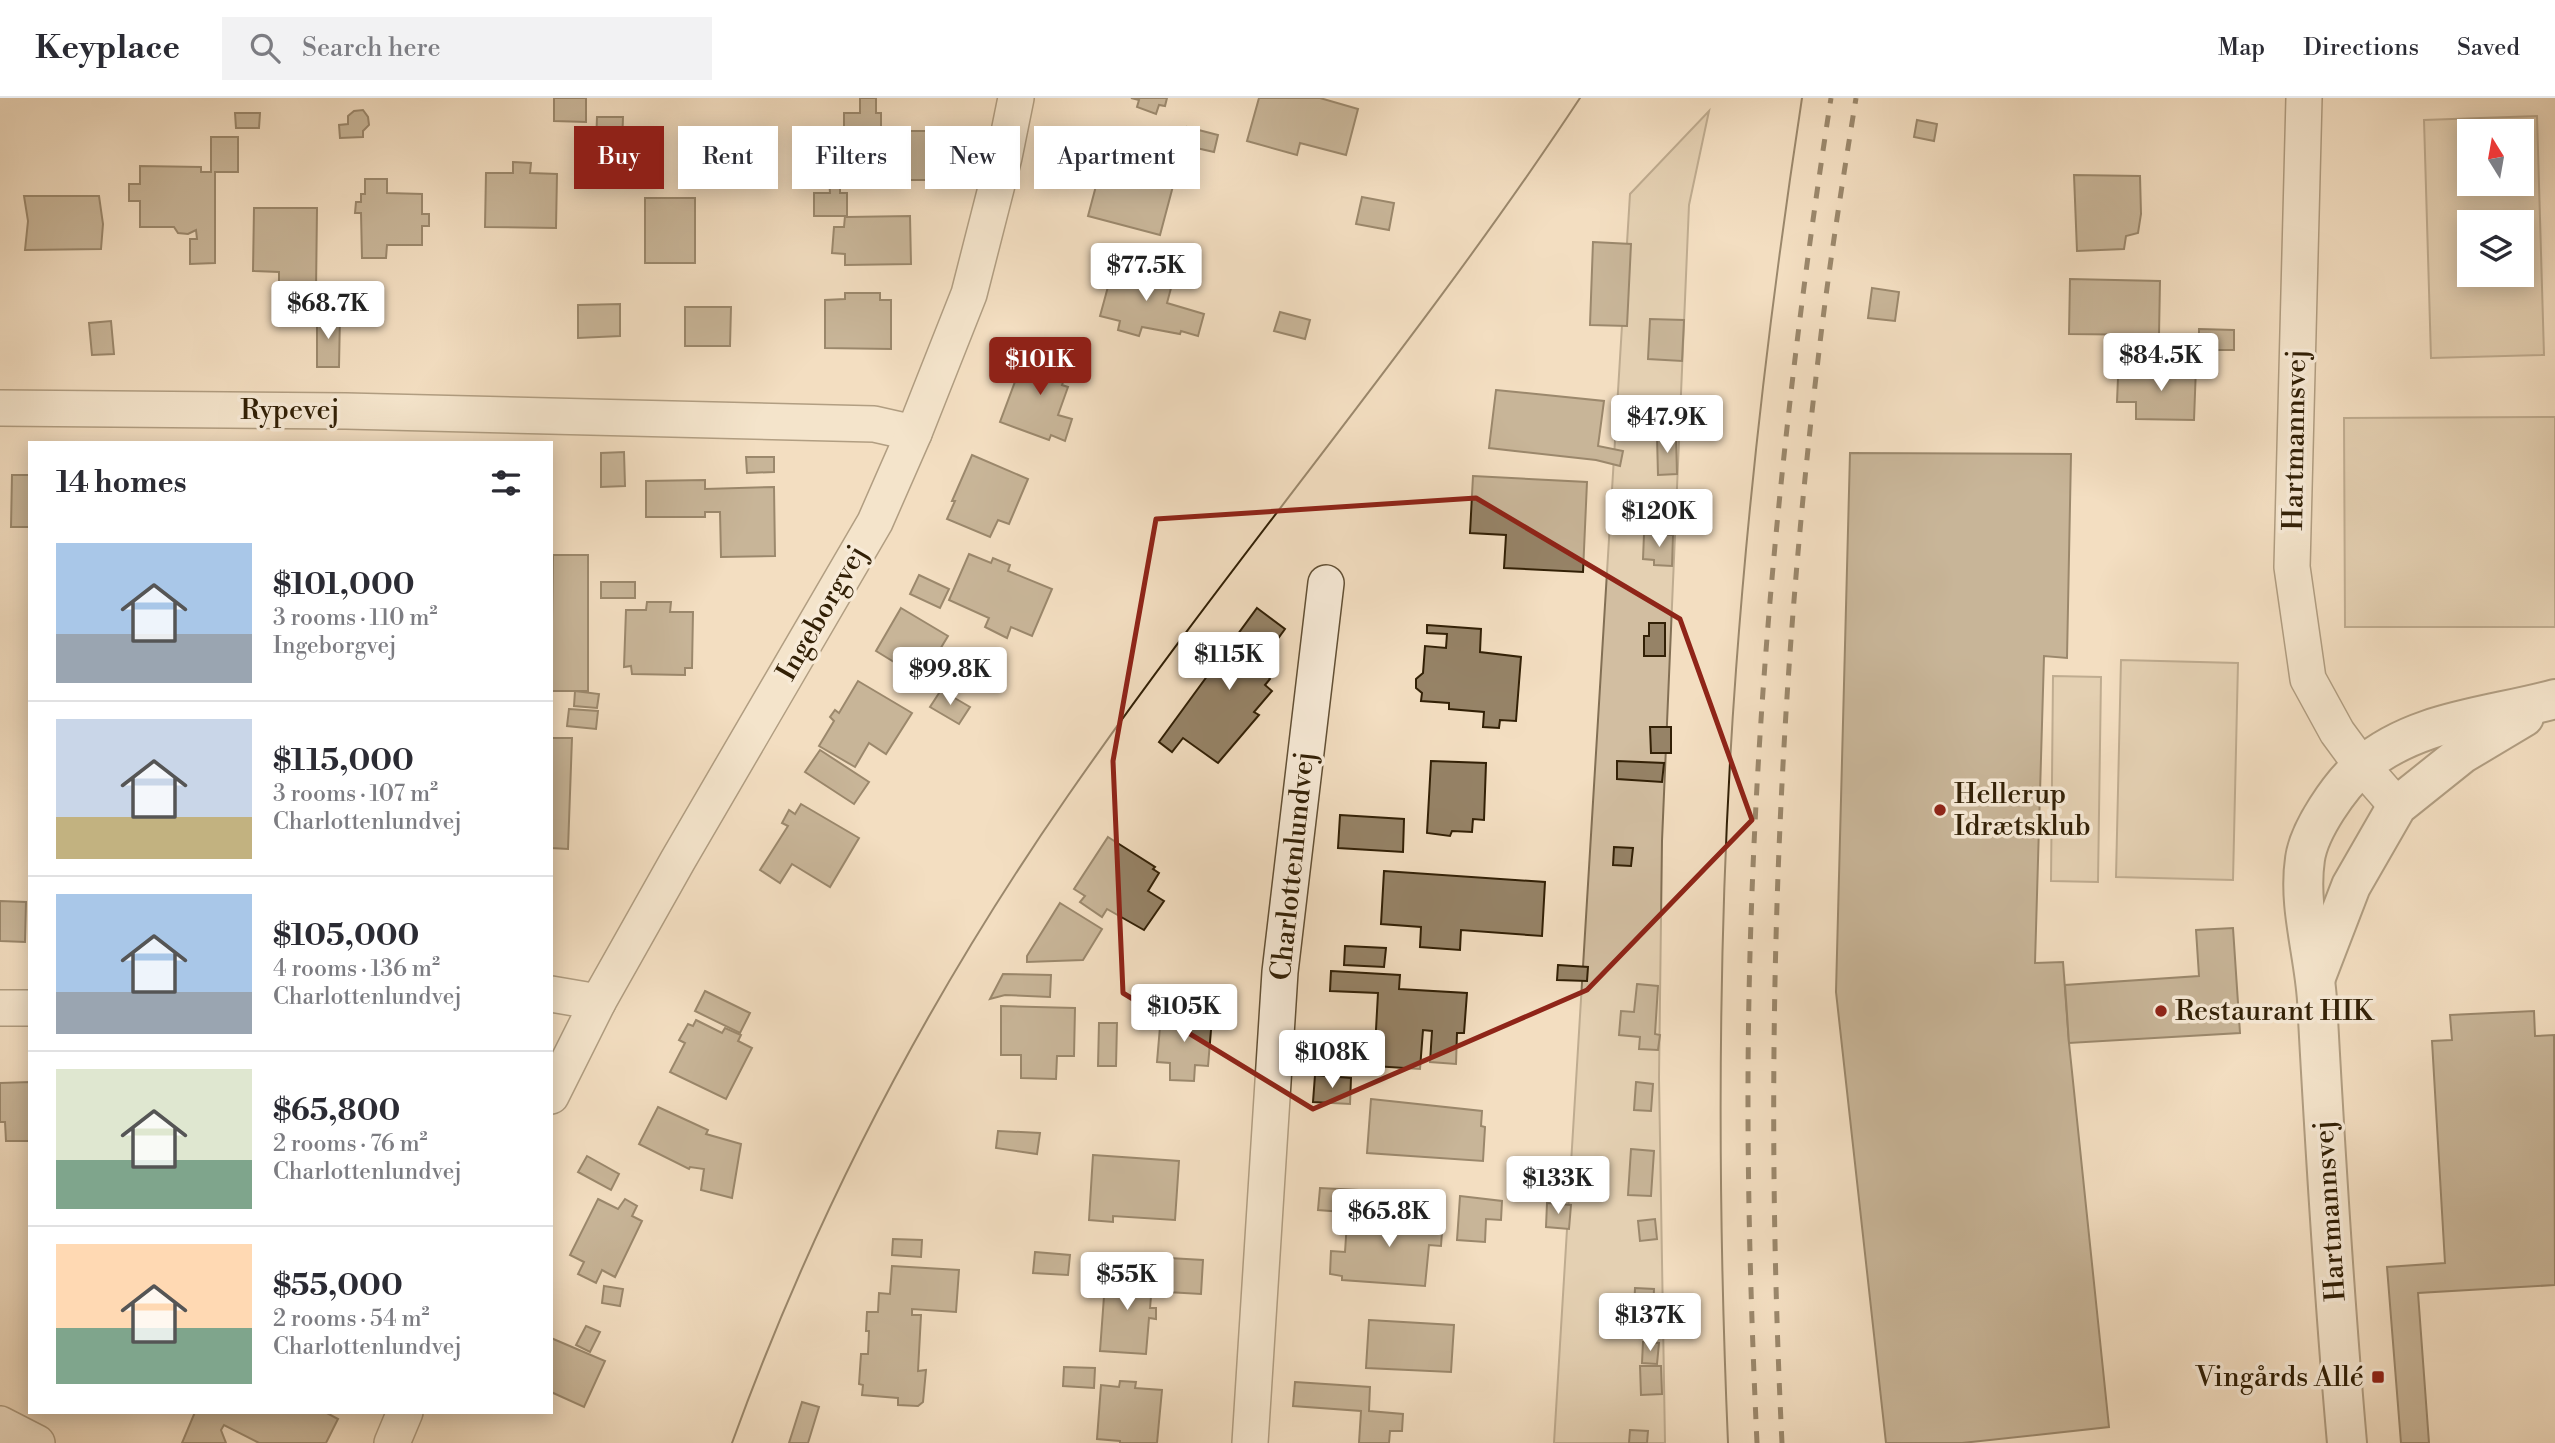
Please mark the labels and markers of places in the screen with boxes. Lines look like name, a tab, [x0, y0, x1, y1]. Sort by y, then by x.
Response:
pin: $77.5K	[1089, 244, 1203, 303]
pin: $68.7K	[271, 282, 385, 341]
pin: $84.5K	[2104, 334, 2218, 393]
pin: $101K	[991, 338, 1089, 397]
pin: $47.9K	[1610, 396, 1724, 455]
pin: $120K	[1610, 490, 1708, 549]
pin: $115K	[1180, 632, 1278, 692]
pin: $99.8K	[893, 648, 1007, 707]
place label: Hellerup Idrætsklub	[1954, 777, 2091, 844]
marker: Hellerup Idrætsklub	[1932, 802, 1948, 818]
pin: $105K	[1135, 984, 1233, 1044]
place label: Restaurant HIK	[2175, 994, 2375, 1029]
marker: Restaurant HIK	[2153, 1003, 2169, 1019]
pin: $108K	[1283, 1030, 1381, 1090]
pin: $133K	[1509, 1156, 1607, 1216]
pin: $65.8K	[1332, 1190, 1446, 1249]
pin: $55K	[1086, 1252, 1168, 1312]
pin: $137K	[1601, 1294, 1699, 1353]
place label: Vingårds Allé	[2194, 1360, 2364, 1395]
marker: Vingårds Allé	[2370, 1369, 2386, 1385]

